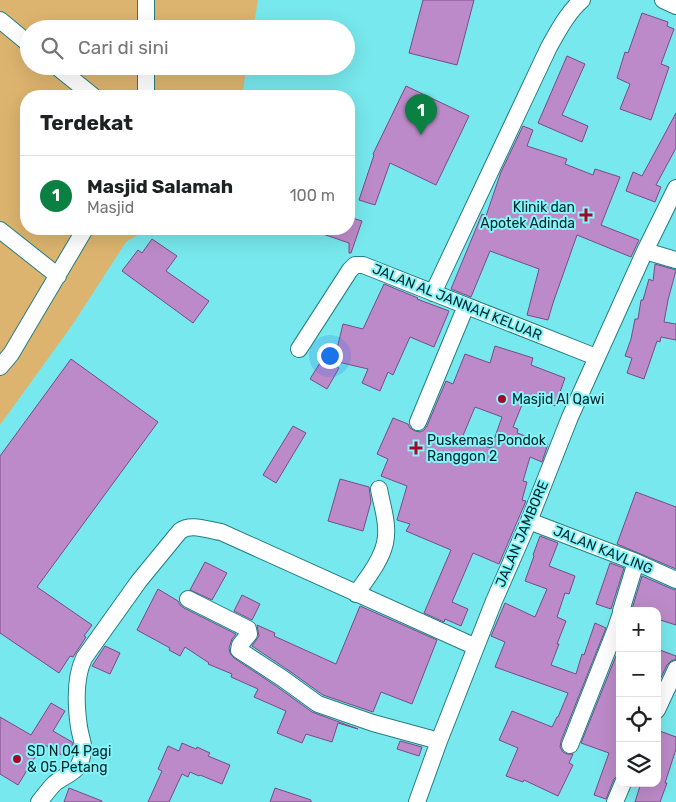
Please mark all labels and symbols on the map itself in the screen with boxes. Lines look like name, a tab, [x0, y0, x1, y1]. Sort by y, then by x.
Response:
pin: 1	[405, 94, 437, 135]
place label: Klinik dan Apotek Adinda	[480, 199, 575, 232]
marker: Klinik dan Apotek Adinda	[579, 208, 593, 222]
street label: JALAN AL JANNAH KELUAR	[370, 260, 544, 344]
your location	[317, 343, 343, 369]
place label: Masjid Al Qawi	[512, 391, 604, 408]
marker: Masjid Al Qawi	[496, 393, 508, 405]
place label: Puskemas Pondok Ranggon 2	[427, 432, 547, 465]
marker: Puskemas Pondok Ranggon 2	[409, 441, 423, 455]
street label: JALAN JAMBORE	[492, 478, 552, 590]
street label: JALAN KAVLING	[551, 522, 655, 578]
place label: SD N 04 Pagi & 05 Petang	[27, 743, 111, 776]
marker: SD N 04 Pagi & 05 Petang	[11, 753, 23, 765]

